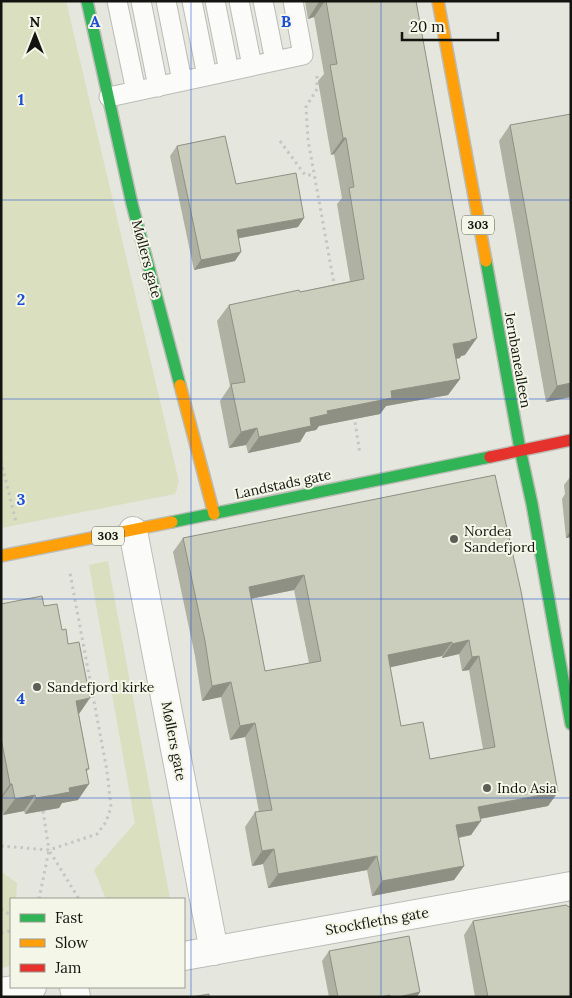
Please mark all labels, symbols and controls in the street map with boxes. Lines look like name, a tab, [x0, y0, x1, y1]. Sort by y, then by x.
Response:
north arrow	[10, 10, 60, 60]
scale bar	[402, 10, 498, 42]
text: A	[90, 11, 101, 31]
text: B	[281, 11, 292, 31]
text: N	[30, 13, 41, 31]
text: 20 m	[410, 17, 445, 36]
text: 1	[18, 89, 24, 109]
road number: 303	[462, 216, 494, 234]
street label: Møllers gate	[128, 218, 166, 300]
text: 2	[17, 289, 25, 309]
street label: Jernbanealleen	[501, 310, 535, 410]
street label: Landstads gate	[233, 465, 333, 503]
text: 3	[17, 489, 26, 509]
place label: Nordea Sandefjord	[464, 522, 535, 556]
road number: 303	[92, 526, 124, 546]
marker: Nordea Sandefjord	[448, 533, 460, 545]
place label: Sandefjord kirke	[47, 678, 155, 696]
marker: Sandefjord kirke	[31, 681, 43, 693]
text: 4	[17, 688, 26, 708]
street label: Møllers gate	[158, 700, 191, 783]
place label: Indo Asia	[497, 779, 557, 797]
marker: Indo Asia	[481, 782, 493, 794]
legend	[10, 898, 185, 988]
street label: Stockfleths gate	[324, 903, 431, 939]
text: Fast	[55, 908, 83, 927]
text: Slow	[55, 933, 88, 952]
text: Jam	[54, 958, 82, 977]

